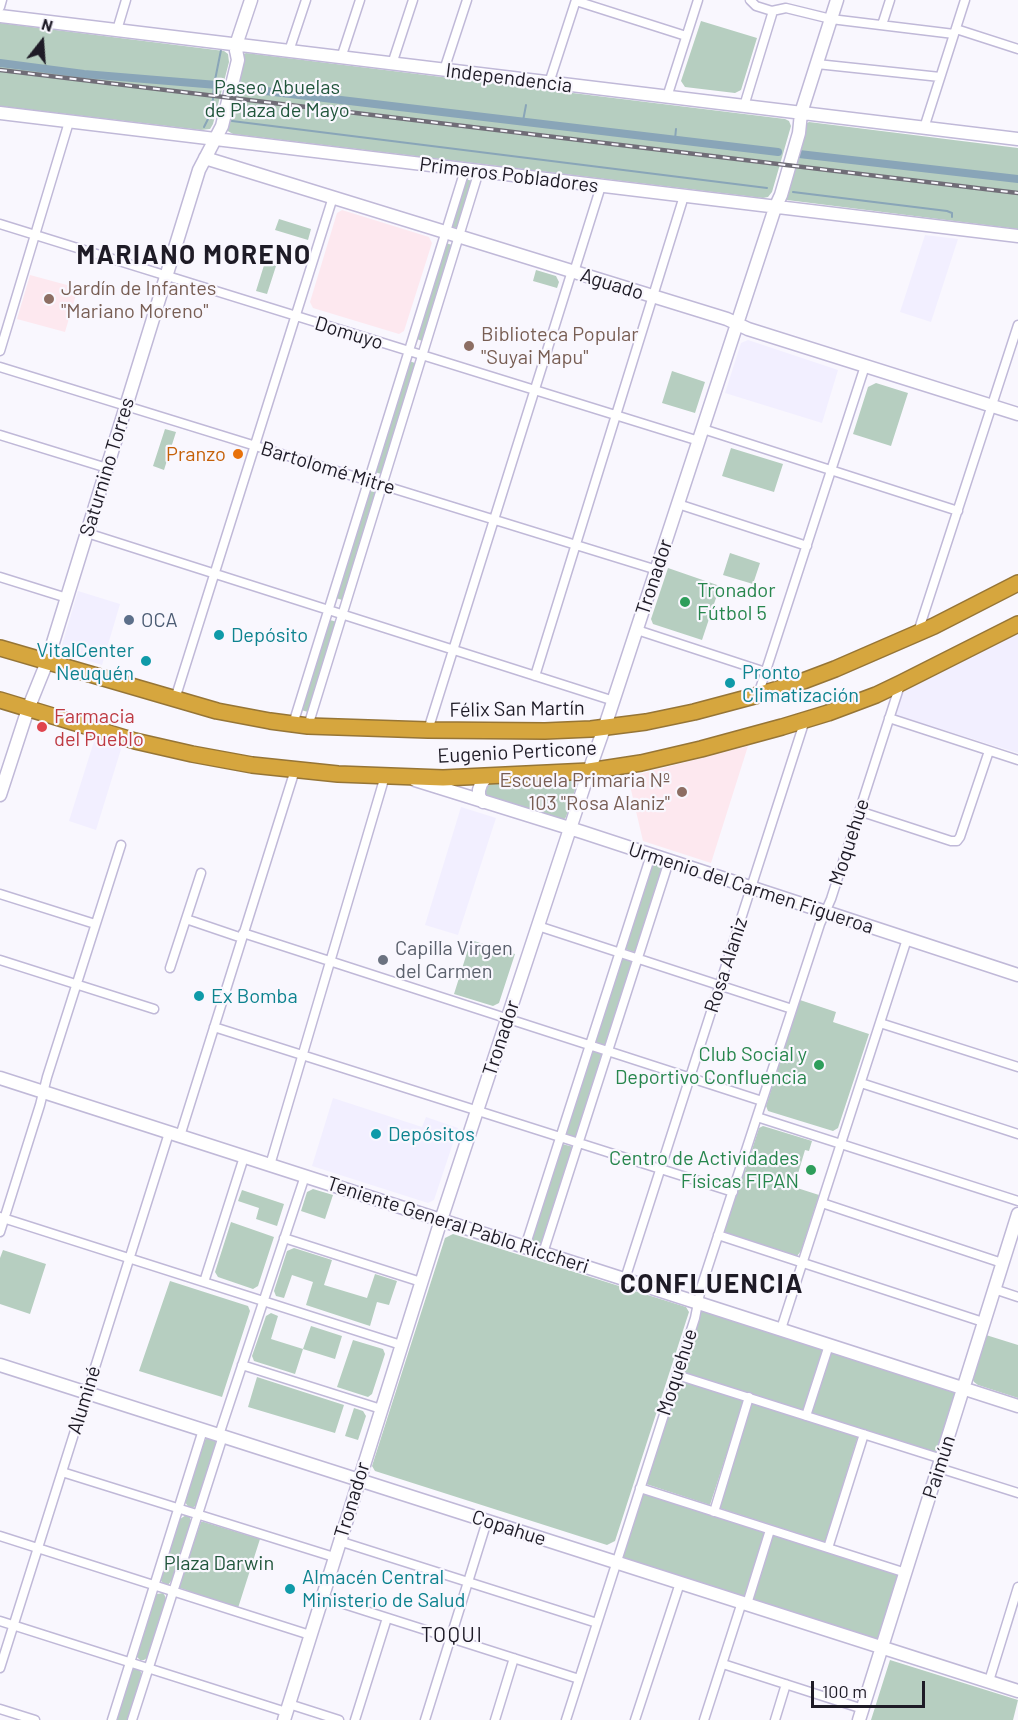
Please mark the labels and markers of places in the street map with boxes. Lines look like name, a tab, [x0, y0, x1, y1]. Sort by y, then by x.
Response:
place label: Jardín de Infantes "Mariano Moreno"	[61, 276, 216, 323]
marker: Jardín de Infantes "Mariano Moreno"	[42, 292, 56, 306]
place label: Biblioteca Popular "Suyai Mapu"	[481, 322, 639, 369]
marker: Biblioteca Popular "Suyai Mapu"	[462, 339, 476, 353]
place label: Pranzo	[166, 442, 226, 466]
marker: Pranzo	[231, 447, 245, 461]
place label: Tronador Fútbol 5	[697, 578, 775, 625]
marker: Tronador Fútbol 5	[678, 595, 692, 609]
place label: OCA	[141, 608, 178, 632]
marker: OCA	[122, 613, 136, 627]
place label: Depósito	[231, 623, 308, 647]
marker: Depósito	[212, 628, 226, 642]
place label: VitalCenter Neuquén	[37, 638, 134, 685]
marker: VitalCenter Neuquén	[139, 654, 153, 668]
place label: Pronto Climatización	[742, 660, 859, 707]
marker: Pronto Climatización	[723, 676, 737, 690]
place label: Farmacia del Pueblo	[54, 704, 144, 751]
marker: Farmacia del Pueblo	[35, 720, 49, 734]
place label: Escuela Primaria Nº 103 "Rosa Alaniz"	[500, 768, 670, 815]
marker: Escuela Primaria Nº 103 "Rosa Alaniz"	[675, 785, 689, 799]
place label: Capilla Virgen del Carmen	[395, 936, 513, 983]
marker: Capilla Virgen del Carmen	[376, 953, 390, 967]
place label: Ex Bomba	[211, 984, 298, 1008]
marker: Ex Bomba	[192, 989, 206, 1003]
place label: Club Social y Deportivo Confluencia	[615, 1042, 807, 1089]
marker: Club Social y Deportivo Confluencia	[812, 1058, 826, 1072]
place label: Depósitos	[388, 1122, 475, 1146]
marker: Depósitos	[369, 1127, 383, 1141]
place label: Centro de Actividades Físicas FIPAN	[609, 1146, 799, 1193]
marker: Centro de Actividades Físicas FIPAN	[804, 1163, 818, 1177]
place label: Almacén Central Ministerio de Salud	[302, 1565, 465, 1612]
marker: Almacén Central Ministerio de Salud	[283, 1582, 297, 1596]

